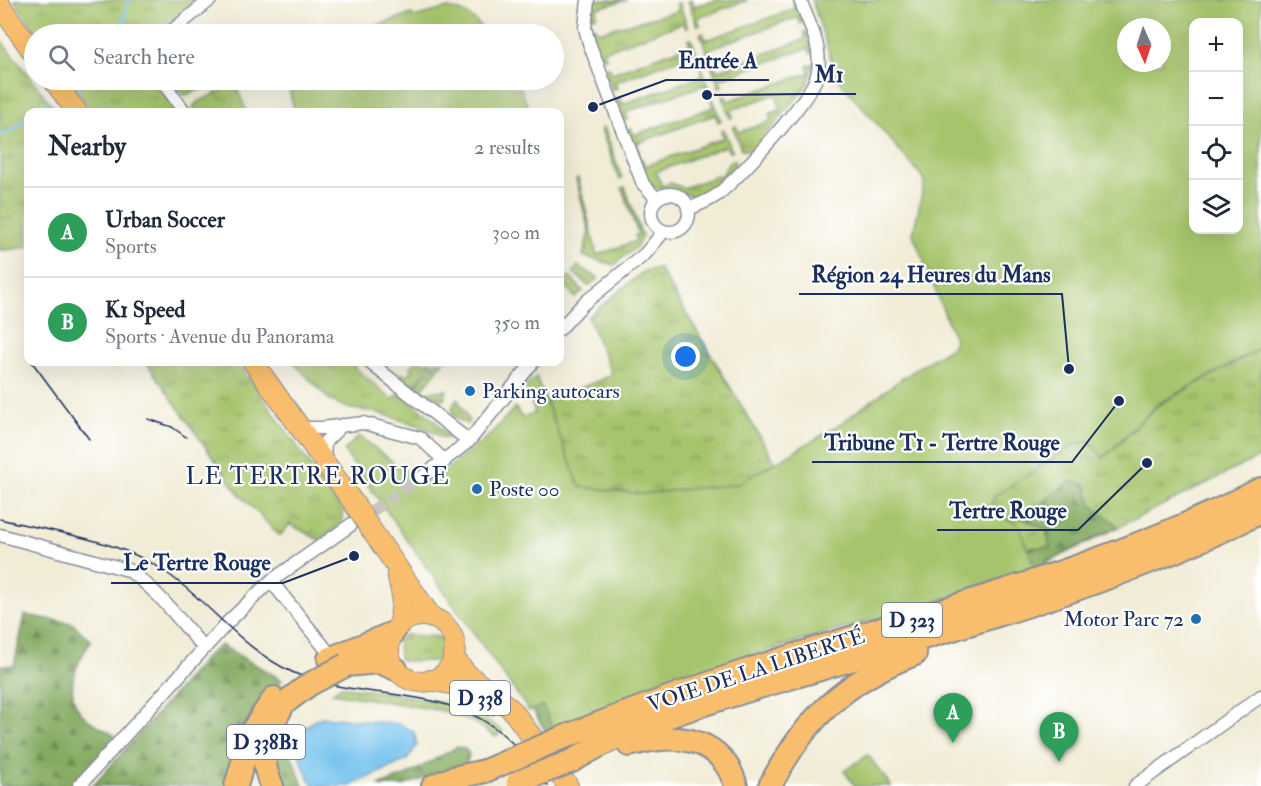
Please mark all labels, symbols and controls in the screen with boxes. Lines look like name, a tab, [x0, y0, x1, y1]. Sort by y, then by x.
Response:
north arrow	[1117, 18, 1171, 72]
map controls	[1189, 18, 1243, 234]
button: +	[1189, 18, 1243, 72]
search box	[24, 24, 564, 90]
callout: Entrée A	[666, 40, 769, 80]
icon: search	[45, 41, 78, 74]
text: Search here	[93, 43, 195, 71]
text: Entrée A	[678, 47, 759, 75]
callout: M1	[803, 54, 856, 94]
text: M1	[813, 61, 844, 89]
button: −	[1189, 72, 1243, 126]
button: locate	[1189, 126, 1243, 180]
text: Nearby	[48, 131, 126, 163]
text: 2 results	[474, 135, 540, 160]
button: layers	[1189, 180, 1243, 234]
text: Urban Soccer	[105, 206, 225, 234]
text: A	[61, 220, 74, 245]
text: 300 m	[492, 220, 540, 245]
text: Sports	[105, 234, 157, 259]
callout: Région 24 Heures du Mans	[799, 254, 1062, 294]
text: Région 24 Heures du Mans	[811, 261, 1051, 290]
text: K1 Speed	[105, 296, 185, 324]
text: B	[61, 310, 74, 335]
text: 350 m	[494, 310, 540, 335]
text: Sports · Avenue du Panorama	[105, 324, 334, 349]
your location	[671, 342, 700, 371]
place label: Parking autocars	[482, 378, 620, 405]
marker: Parking autocars	[463, 384, 477, 398]
callout: Tribune T1 - Tertre Rouge	[812, 422, 1072, 462]
text: Tribune T1 - Tertre Rouge	[823, 429, 1061, 458]
district label: LE TERTRE ROUGE	[186, 461, 450, 492]
place label: Poste 00	[489, 476, 560, 503]
marker: Poste 00	[470, 482, 484, 496]
callout: Tertre Rouge	[937, 490, 1078, 530]
text: Tertre Rouge	[948, 497, 1068, 526]
callout: Le Tertre Rouge	[111, 543, 283, 583]
text: Le Tertre Rouge	[123, 549, 271, 578]
road number: D 323	[882, 603, 942, 637]
place label: Motor Parc 72	[1064, 606, 1184, 633]
marker: Motor Parc 72	[1189, 612, 1203, 626]
street label: VOIE DE LA LIBERTÉ	[644, 623, 868, 718]
road number: D 338	[450, 681, 510, 715]
pin: A	[934, 694, 972, 743]
pin: B	[1040, 712, 1078, 762]
road number: D 338B1	[227, 725, 305, 759]

